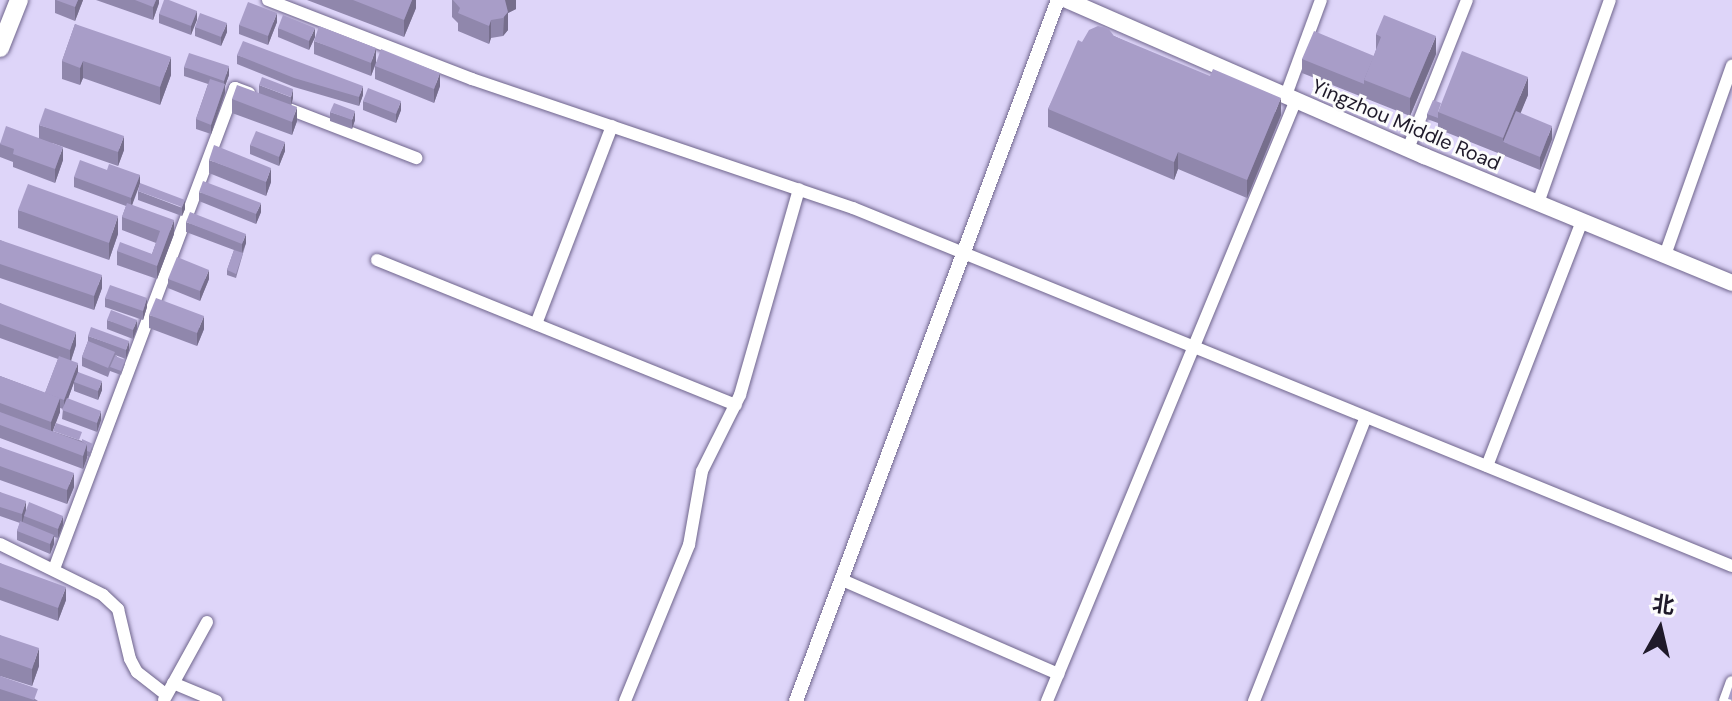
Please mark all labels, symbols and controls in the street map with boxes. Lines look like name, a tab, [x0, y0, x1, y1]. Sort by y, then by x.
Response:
street label: Yingzhou Middle Road	[1308, 74, 1504, 176]
north arrow	[1620, 589, 1700, 669]
text: 北	[1650, 589, 1676, 621]

